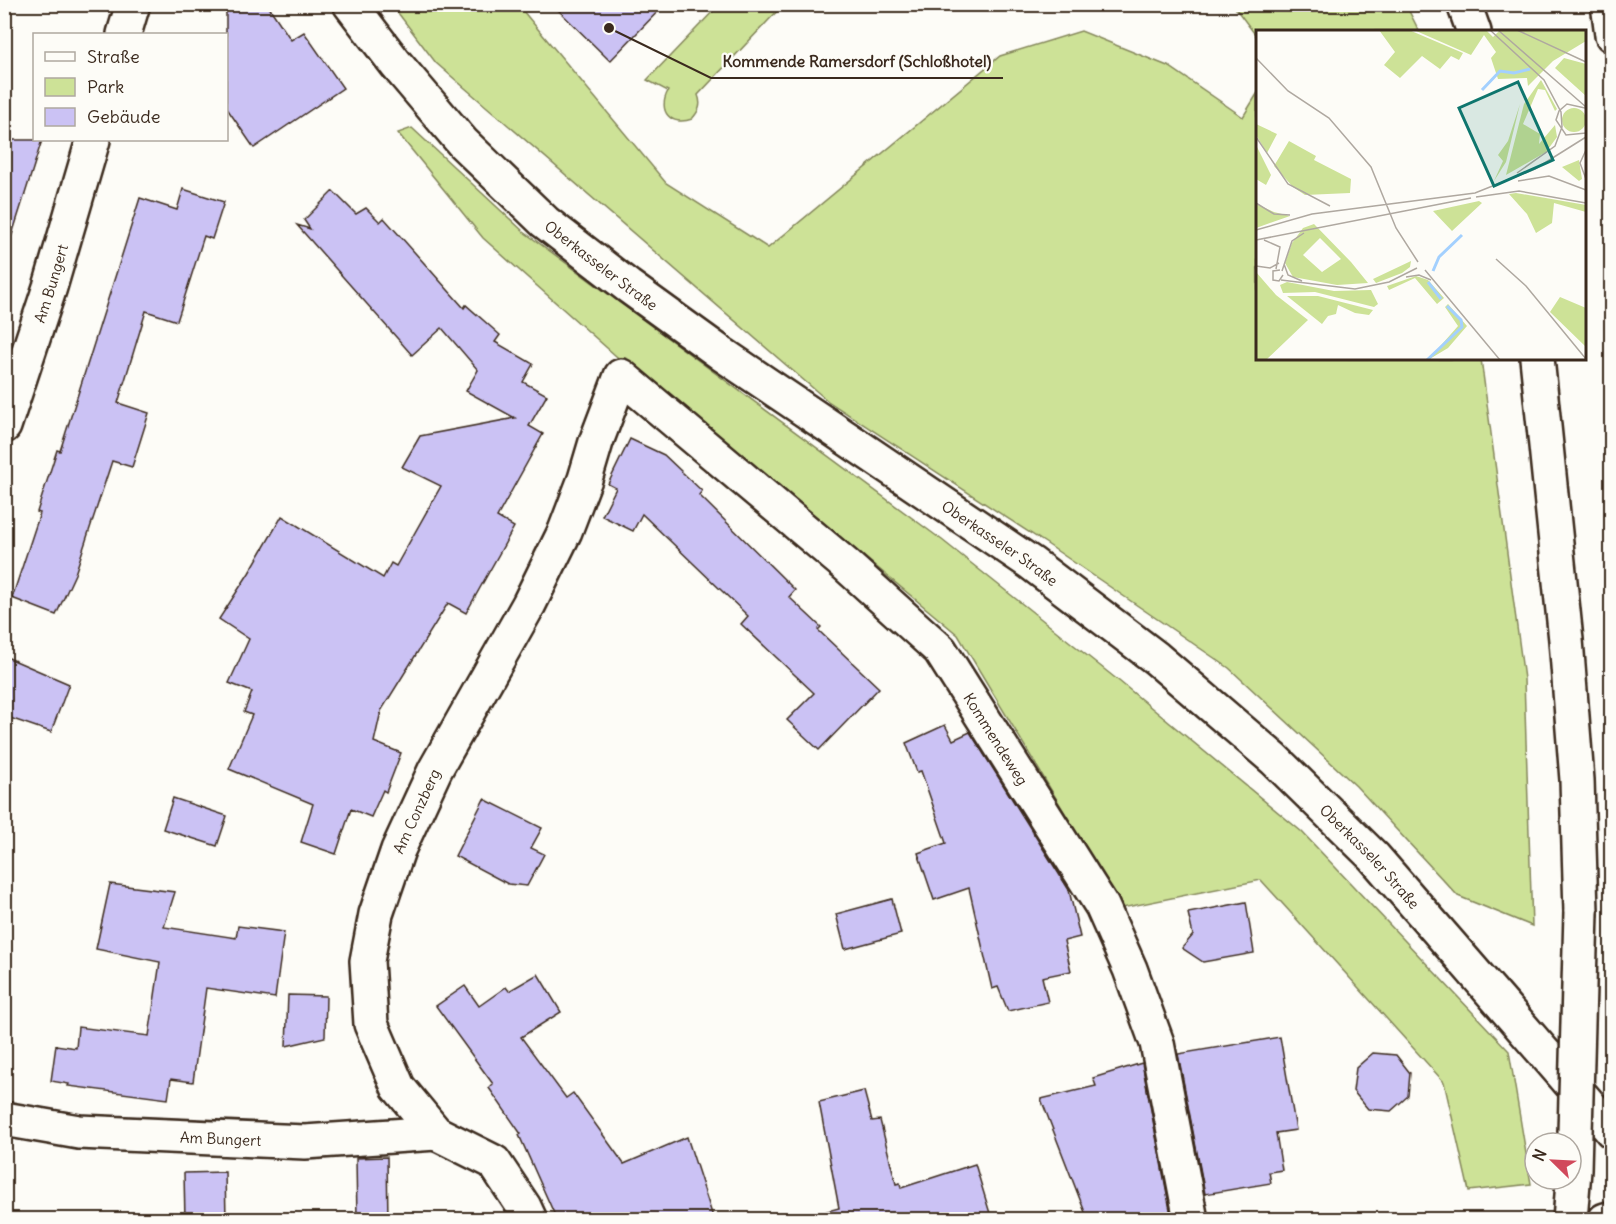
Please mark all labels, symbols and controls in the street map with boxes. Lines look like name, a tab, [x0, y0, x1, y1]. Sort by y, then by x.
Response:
inset map	[1256, 30, 1586, 360]
legend	[33, 33, 228, 141]
callout: Kommende Ramersdorf (Schloßhotel)	[711, 44, 1003, 78]
text: Straße	[87, 45, 140, 68]
text: Kommende Ramersdorf (Schloßhotel)	[723, 51, 992, 72]
text: Park	[87, 75, 124, 98]
text: Gebäude	[87, 105, 160, 128]
street label: Oberkasseler Straße	[541, 216, 662, 314]
street label: Am Bungert	[29, 242, 72, 325]
street label: Oberkasseler Straße	[938, 496, 1062, 590]
street label: Kommendeweg	[960, 689, 1033, 789]
street label: Am Conzberg	[388, 766, 444, 856]
street label: Oberkasseler Straße	[1316, 800, 1424, 913]
street label: Am Bungert	[180, 1127, 262, 1150]
north arrow	[1523, 1131, 1583, 1191]
text: N	[1528, 1146, 1551, 1164]

